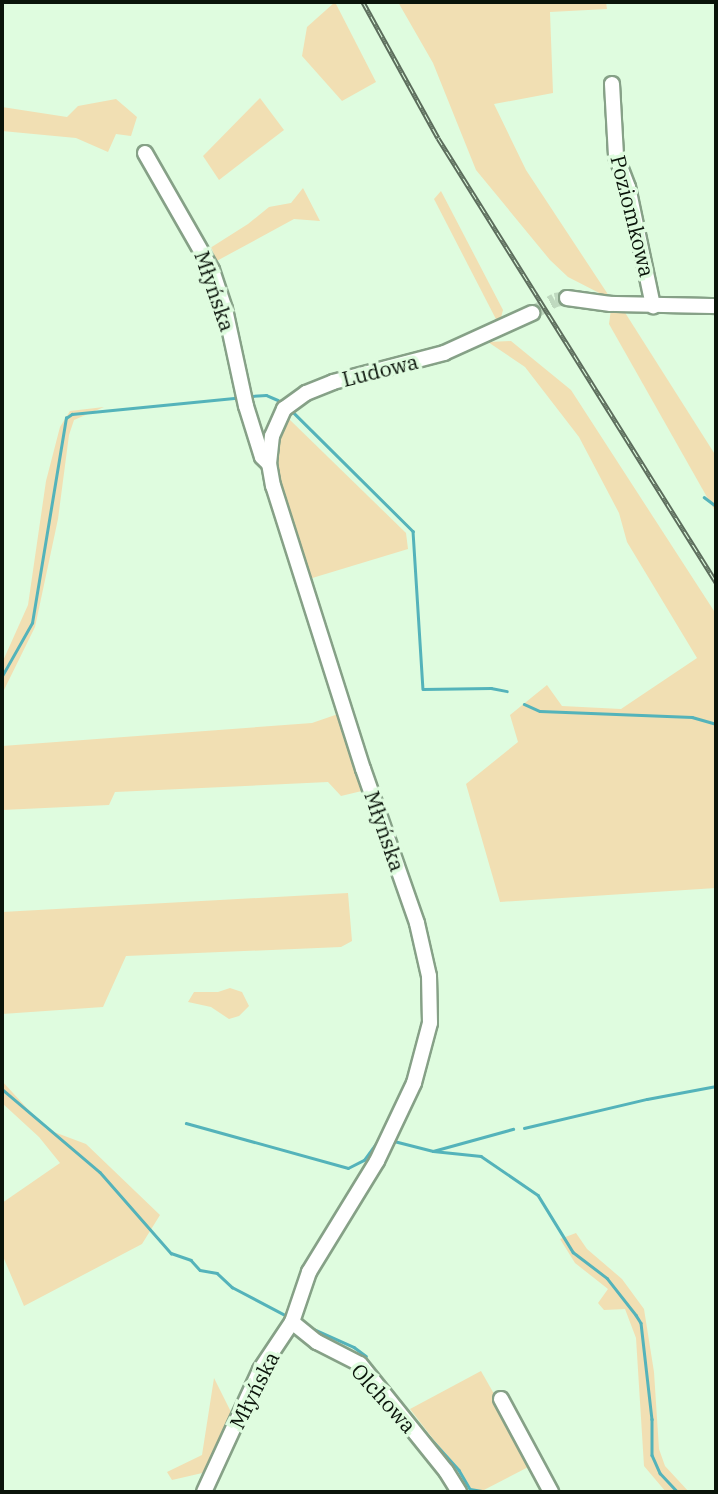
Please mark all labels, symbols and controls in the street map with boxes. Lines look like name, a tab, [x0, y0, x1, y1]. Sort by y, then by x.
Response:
street label: Poziomkowa	[606, 152, 660, 280]
street label: Młyńska	[190, 247, 240, 335]
street label: Ludowa	[339, 348, 421, 392]
street label: Młyńska	[360, 787, 410, 875]
street label: Młyńska	[224, 1347, 284, 1433]
street label: Olchowa	[346, 1358, 422, 1438]

